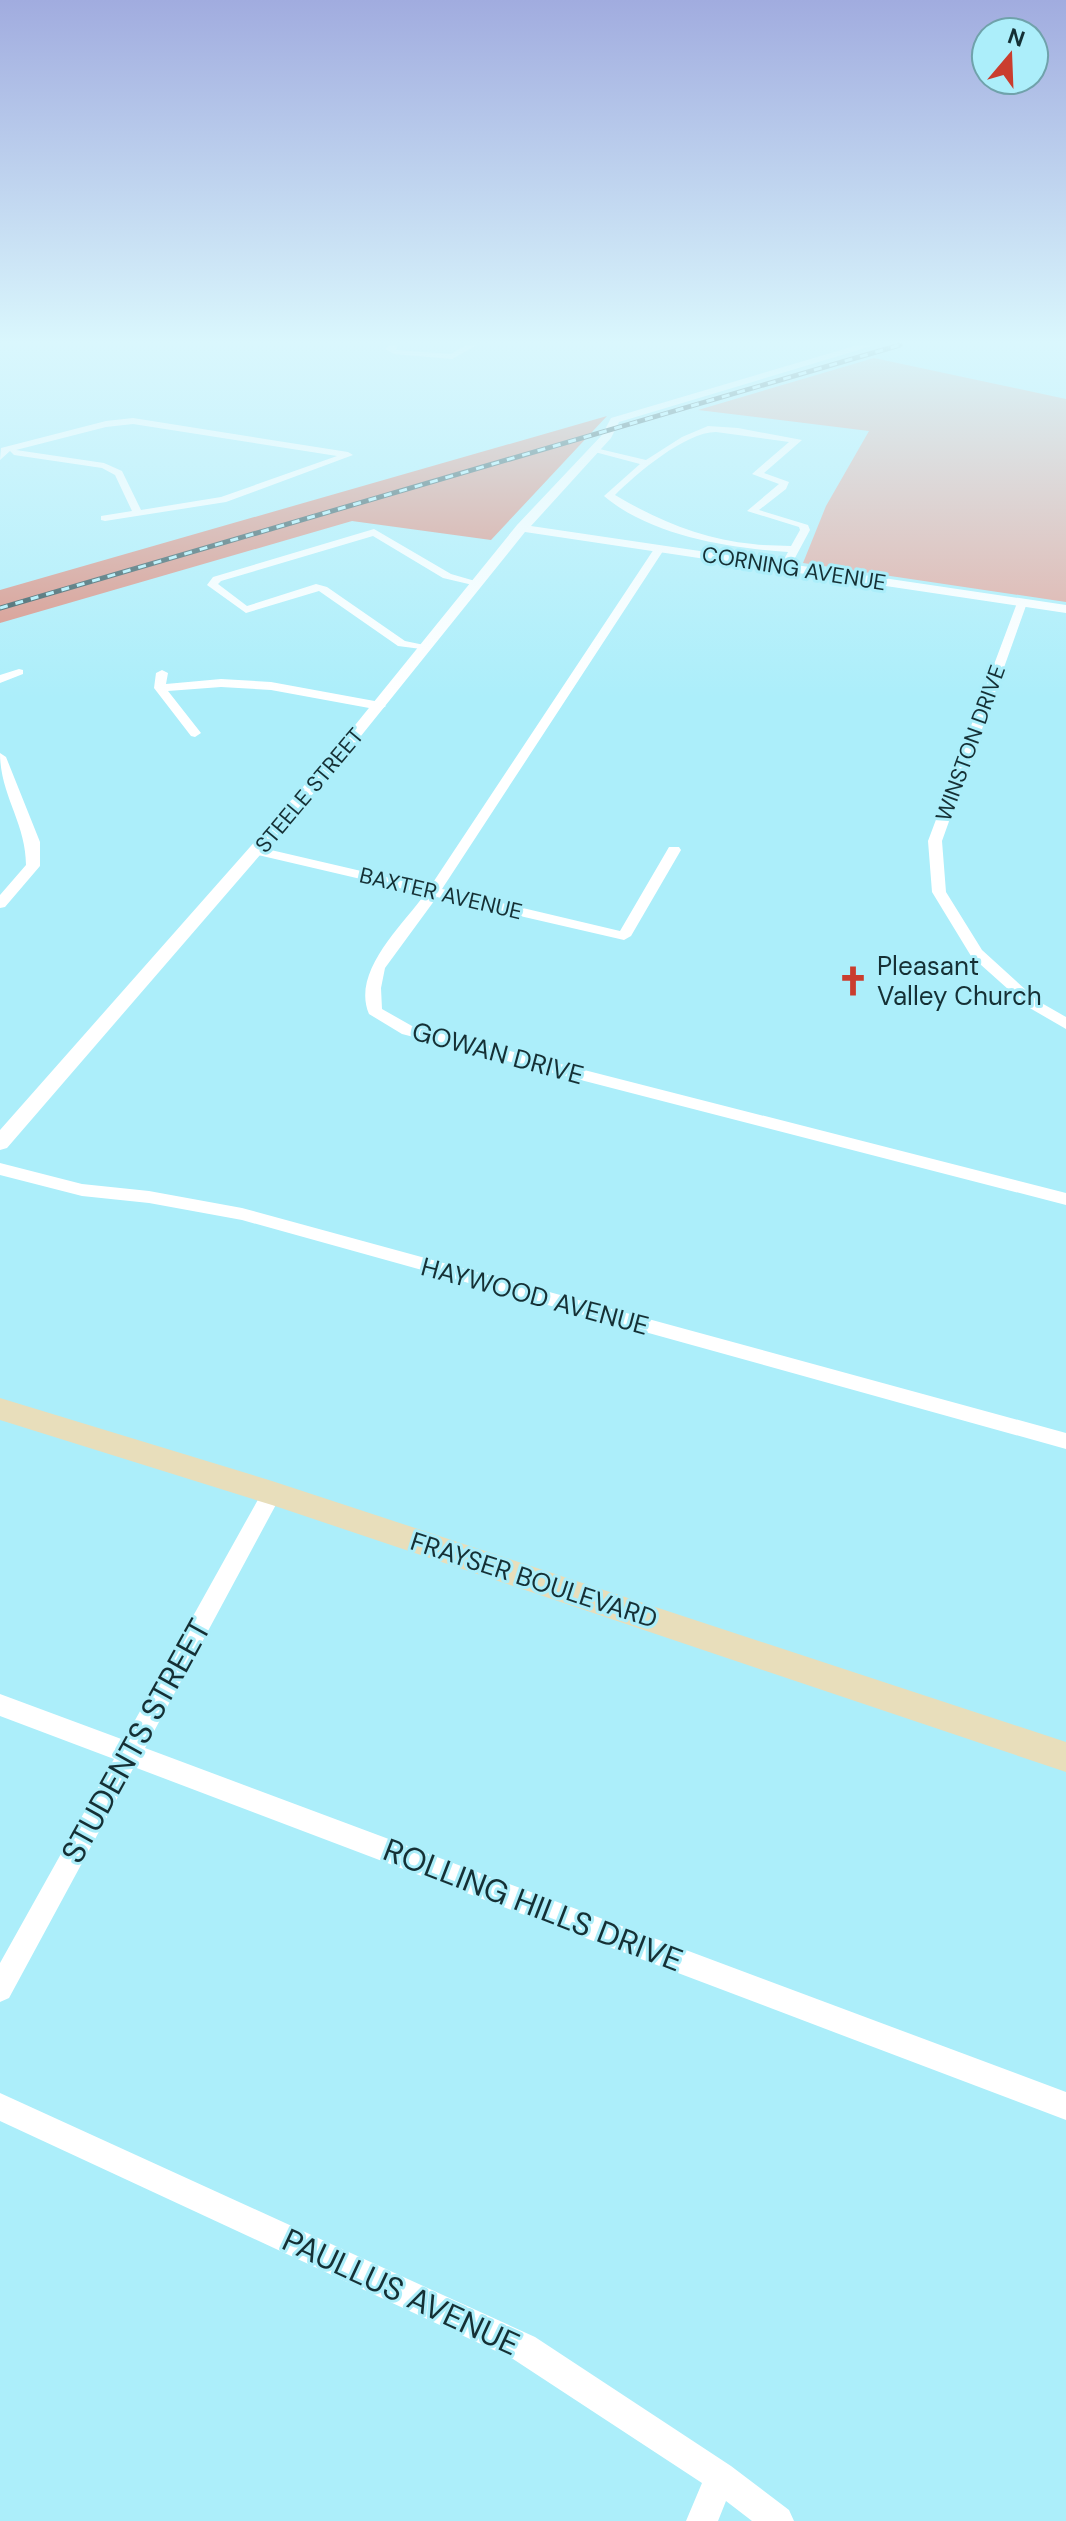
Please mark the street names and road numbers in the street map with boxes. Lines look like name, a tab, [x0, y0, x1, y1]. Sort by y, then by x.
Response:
street label: CORNING AVENUE	[700, 540, 888, 597]
street label: WINSTON DRIVE	[929, 661, 1012, 825]
street label: STEELE STREET	[249, 722, 370, 859]
street label: BAXTER AVENUE	[357, 861, 525, 926]
street label: GOWAN DRIVE	[409, 1014, 587, 1092]
street label: HAYWOOD AVENUE	[417, 1249, 653, 1343]
street label: FRAYSER BOULEVARD	[406, 1524, 662, 1636]
street label: STUDENTS STREET	[52, 1612, 220, 1870]
street label: ROLLING HILLS DRIVE	[378, 1829, 688, 1981]
street label: PAULLUS AVENUE	[276, 2219, 526, 2365]

